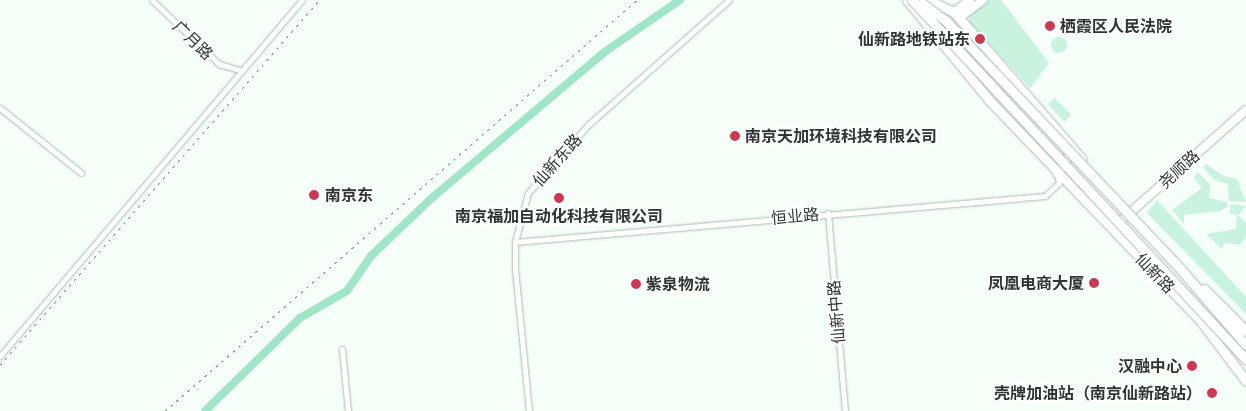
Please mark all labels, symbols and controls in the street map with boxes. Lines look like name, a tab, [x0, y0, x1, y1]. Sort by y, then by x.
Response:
street label: 广月路	[169, 16, 217, 64]
place label: 栖霞区人民法院	[1060, 16, 1172, 36]
marker: 栖霞区人民法院	[1044, 20, 1056, 32]
place label: 仙新路地铁站东	[858, 29, 970, 49]
marker: 仙新路地铁站东	[974, 33, 986, 45]
place label: 南京天加环境科技有限公司	[745, 126, 937, 146]
street label: 仙新东路	[528, 130, 586, 190]
marker: 南京天加环境科技有限公司	[729, 130, 741, 142]
street label: 尧顺路	[1155, 146, 1203, 192]
place label: 南京东	[325, 185, 373, 205]
marker: 南京东	[307, 188, 321, 202]
marker: 南京福加自动化科技有限公司	[553, 192, 565, 204]
street label: 恒业路	[770, 204, 820, 228]
place label: 南京福加自动化科技有限公司	[455, 206, 663, 226]
street label: 仙新路	[1131, 249, 1179, 297]
place label: 凤凰电商大厦	[988, 273, 1084, 293]
place label: 紫泉物流	[646, 274, 710, 294]
marker: 凤凰电商大厦	[1088, 277, 1100, 289]
marker: 紫泉物流	[630, 278, 642, 290]
street label: 仙新中路	[824, 279, 848, 345]
place label: 汉融中心	[1118, 356, 1182, 376]
marker: 汉融中心	[1186, 360, 1198, 372]
place label: 壳牌加油站（南京仙新路站）	[994, 383, 1202, 403]
marker: 壳牌加油站（南京仙新路站）	[1206, 387, 1218, 399]

